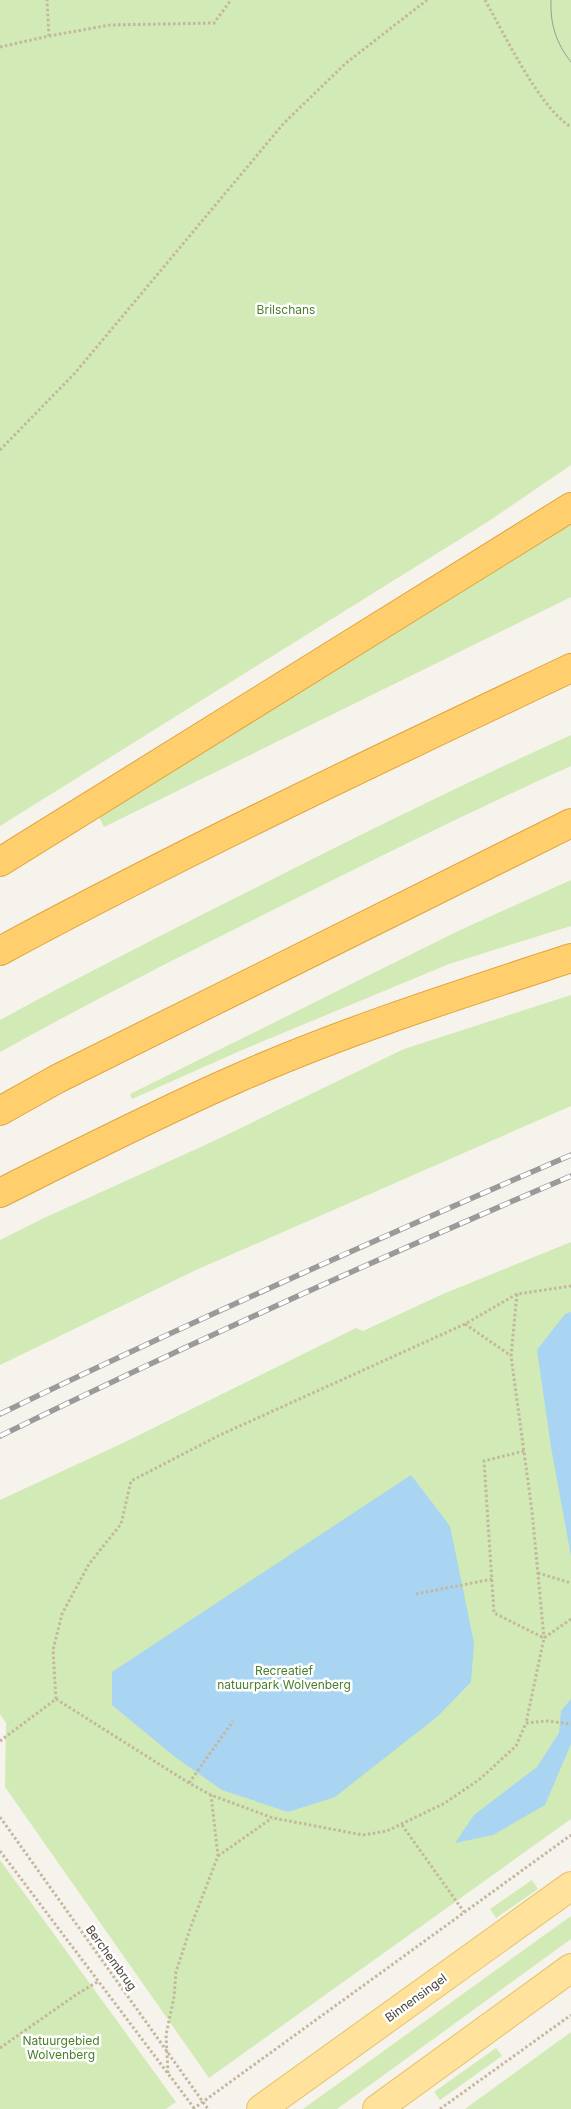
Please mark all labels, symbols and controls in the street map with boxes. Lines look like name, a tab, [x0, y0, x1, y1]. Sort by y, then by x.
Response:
park label: Brilschans	[257, 302, 315, 317]
park label: Recreatief natuurpark Wolvenberg	[217, 1663, 351, 1692]
street label: Berchembrug	[83, 1922, 140, 1993]
street label: Binnensingel	[382, 1970, 449, 2025]
park label: Natuurgebied Wolvenberg	[22, 2033, 100, 2062]

